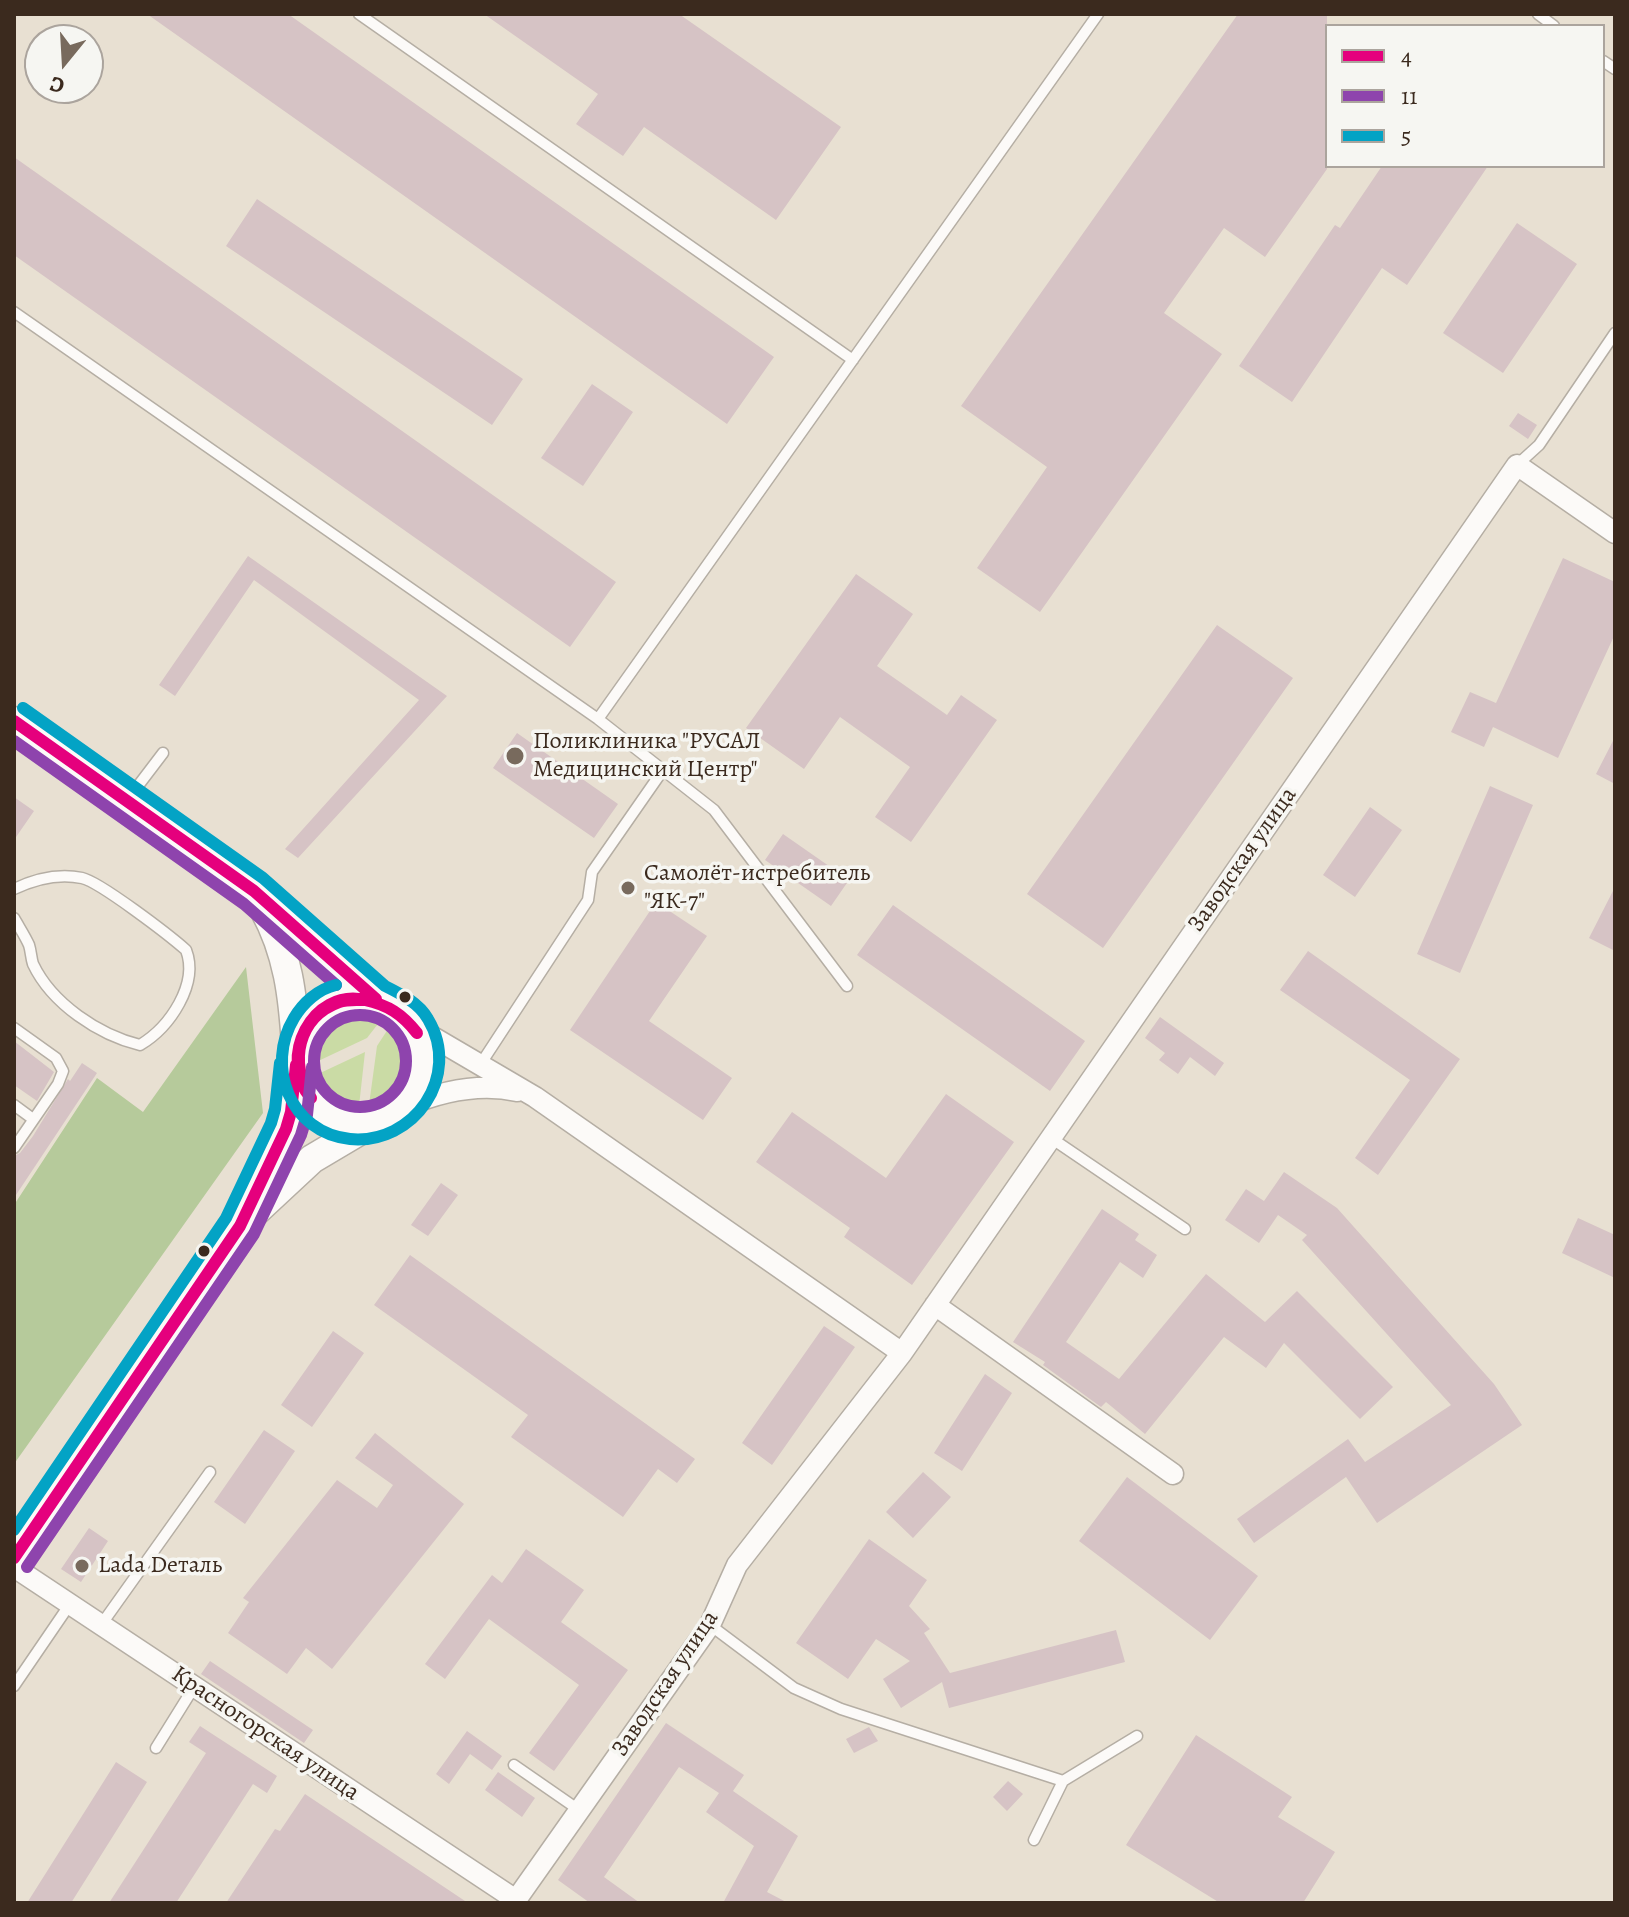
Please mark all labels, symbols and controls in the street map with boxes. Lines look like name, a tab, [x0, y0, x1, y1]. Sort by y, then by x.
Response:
north arrow	[24, 24, 104, 104]
legend	[1325, 24, 1605, 168]
text: 4	[1401, 40, 1412, 72]
text: С	[46, 69, 68, 101]
text: 11	[1401, 80, 1417, 112]
text: 5	[1401, 120, 1411, 152]
place label: Поликлиника "РУСАЛ Медицинский Центр"	[533, 728, 761, 784]
marker: Поликлиника "РУСАЛ Медицинский Центр"	[504, 745, 526, 767]
street label: Заводская улица	[1182, 782, 1304, 938]
place label: Самолёт-истребитель "ЯК-7"	[644, 860, 870, 916]
marker: Самолёт-истребитель "ЯК-7"	[619, 879, 637, 897]
unlabelled marker	[397, 989, 413, 1005]
unlabelled marker	[196, 1243, 212, 1259]
place label: Lada Dеталь	[98, 1552, 222, 1580]
marker: Lada Dеталь	[73, 1557, 91, 1575]
street label: Заводская улица	[606, 1605, 726, 1763]
street label: Красногорская улица	[165, 1660, 365, 1808]

